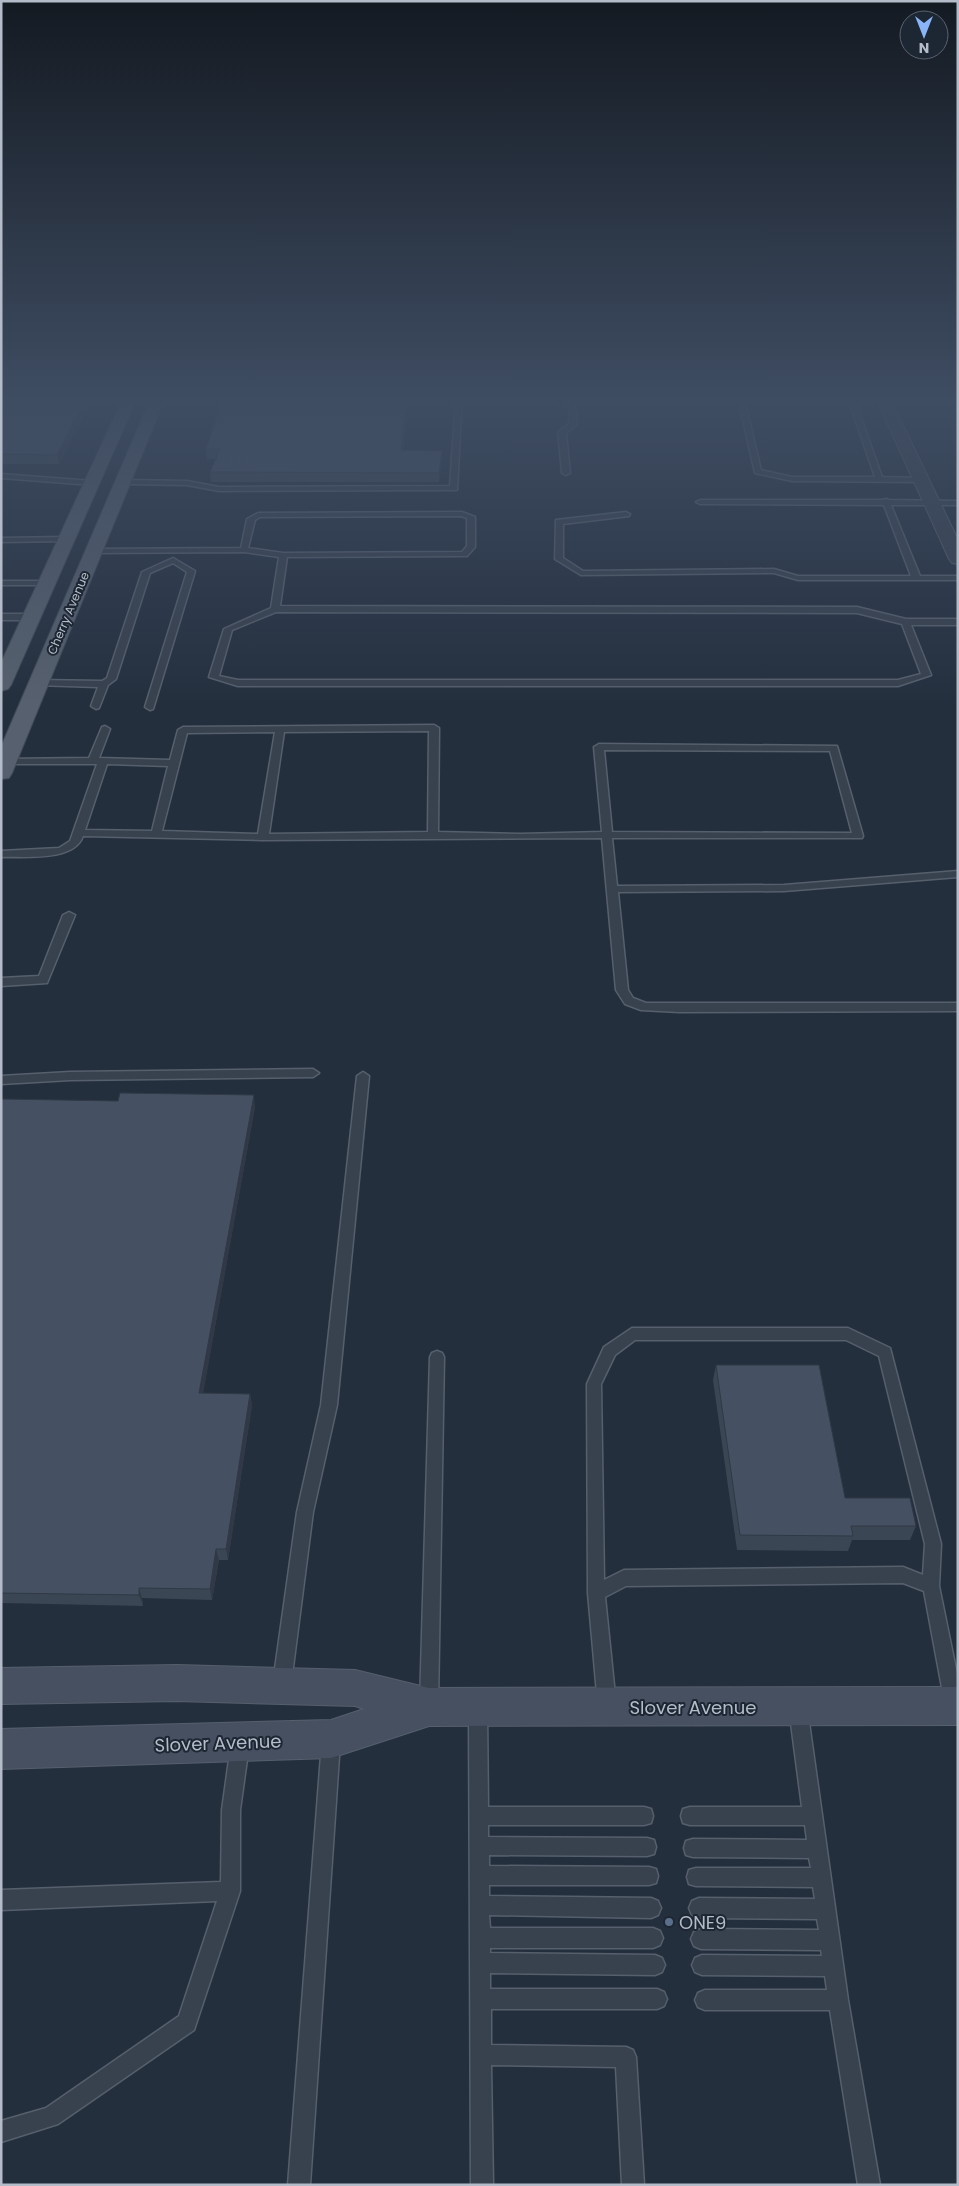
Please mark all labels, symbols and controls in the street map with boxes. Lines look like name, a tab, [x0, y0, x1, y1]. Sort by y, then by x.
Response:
north arrow	[899, 10, 949, 60]
text: N	[919, 38, 929, 58]
street label: Cherry Avenue	[43, 569, 93, 657]
street label: Slover Avenue	[630, 1695, 756, 1720]
street label: Slover Avenue	[154, 1728, 282, 1758]
place label: ONE9	[679, 1910, 726, 1935]
marker: ONE9	[663, 1916, 675, 1928]

